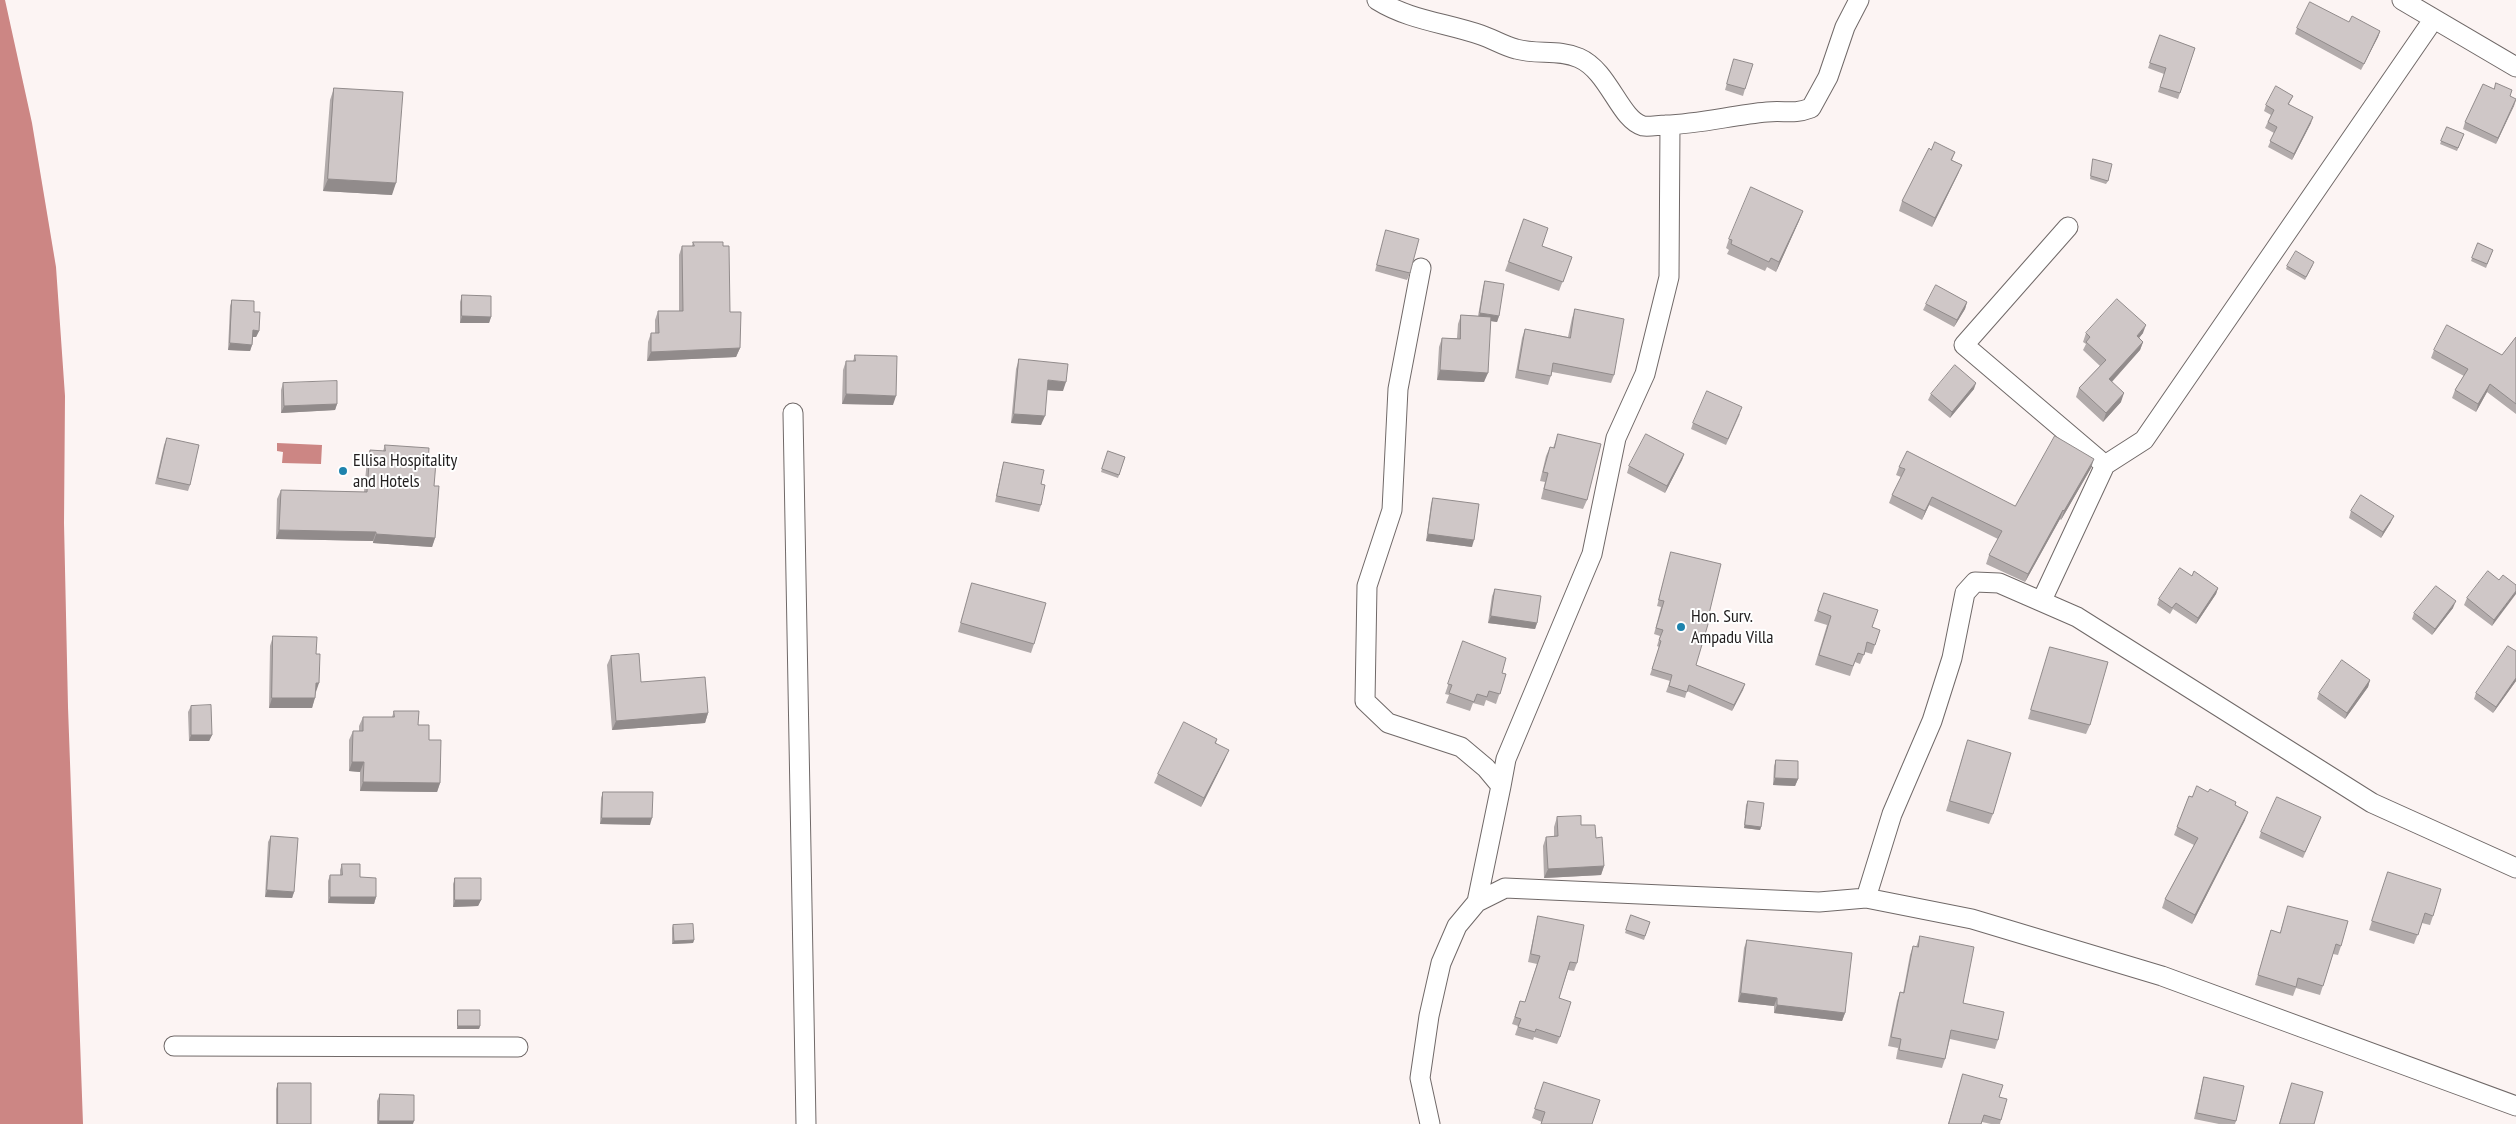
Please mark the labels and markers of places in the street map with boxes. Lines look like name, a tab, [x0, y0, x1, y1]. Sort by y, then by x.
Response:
place label: Ellisa Hospitality and Hotels	[353, 450, 457, 492]
marker: Ellisa Hospitality and Hotels	[337, 465, 349, 477]
place label: Hon. Surv. Ampadu Villa	[1691, 606, 1774, 649]
marker: Hon. Surv. Ampadu Villa	[1675, 621, 1687, 633]

